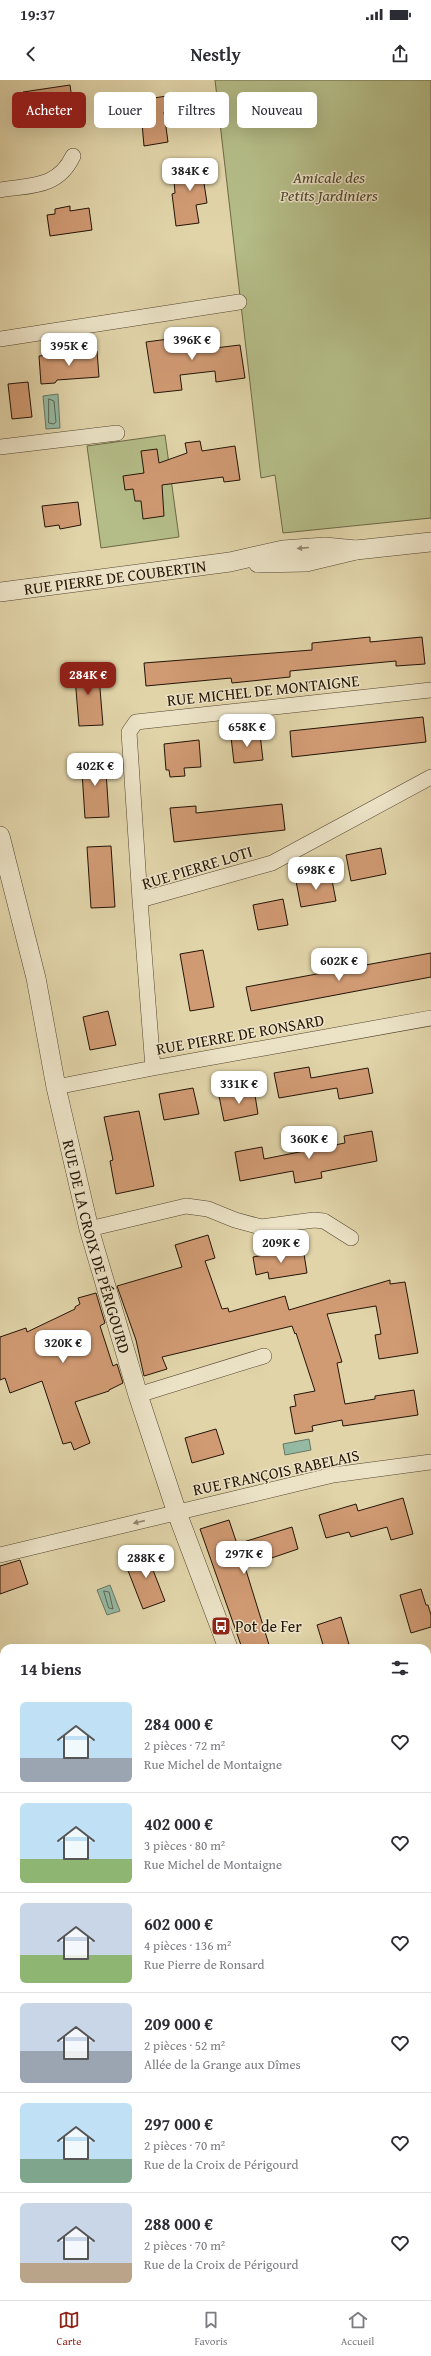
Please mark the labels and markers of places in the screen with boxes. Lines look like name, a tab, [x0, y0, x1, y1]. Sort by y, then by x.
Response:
pin: 384K €	[157, 158, 223, 192]
pin: 396K €	[159, 327, 225, 361]
pin: 395K €	[36, 333, 102, 367]
pin: 284K €	[55, 662, 121, 696]
pin: 658K €	[214, 714, 280, 748]
pin: 402K €	[62, 753, 128, 787]
pin: 698K €	[283, 857, 349, 891]
pin: 602K €	[306, 948, 372, 982]
pin: 331K €	[206, 1071, 272, 1105]
pin: 360K €	[276, 1126, 342, 1160]
pin: 209K €	[248, 1230, 314, 1264]
pin: 320K €	[30, 1330, 96, 1364]
pin: 297K €	[211, 1541, 277, 1575]
pin: 288K €	[113, 1545, 179, 1579]
place label: Pot de Fer	[235, 1614, 302, 1638]
bus stop icon: Pot de Fer	[210, 1615, 232, 1637]

